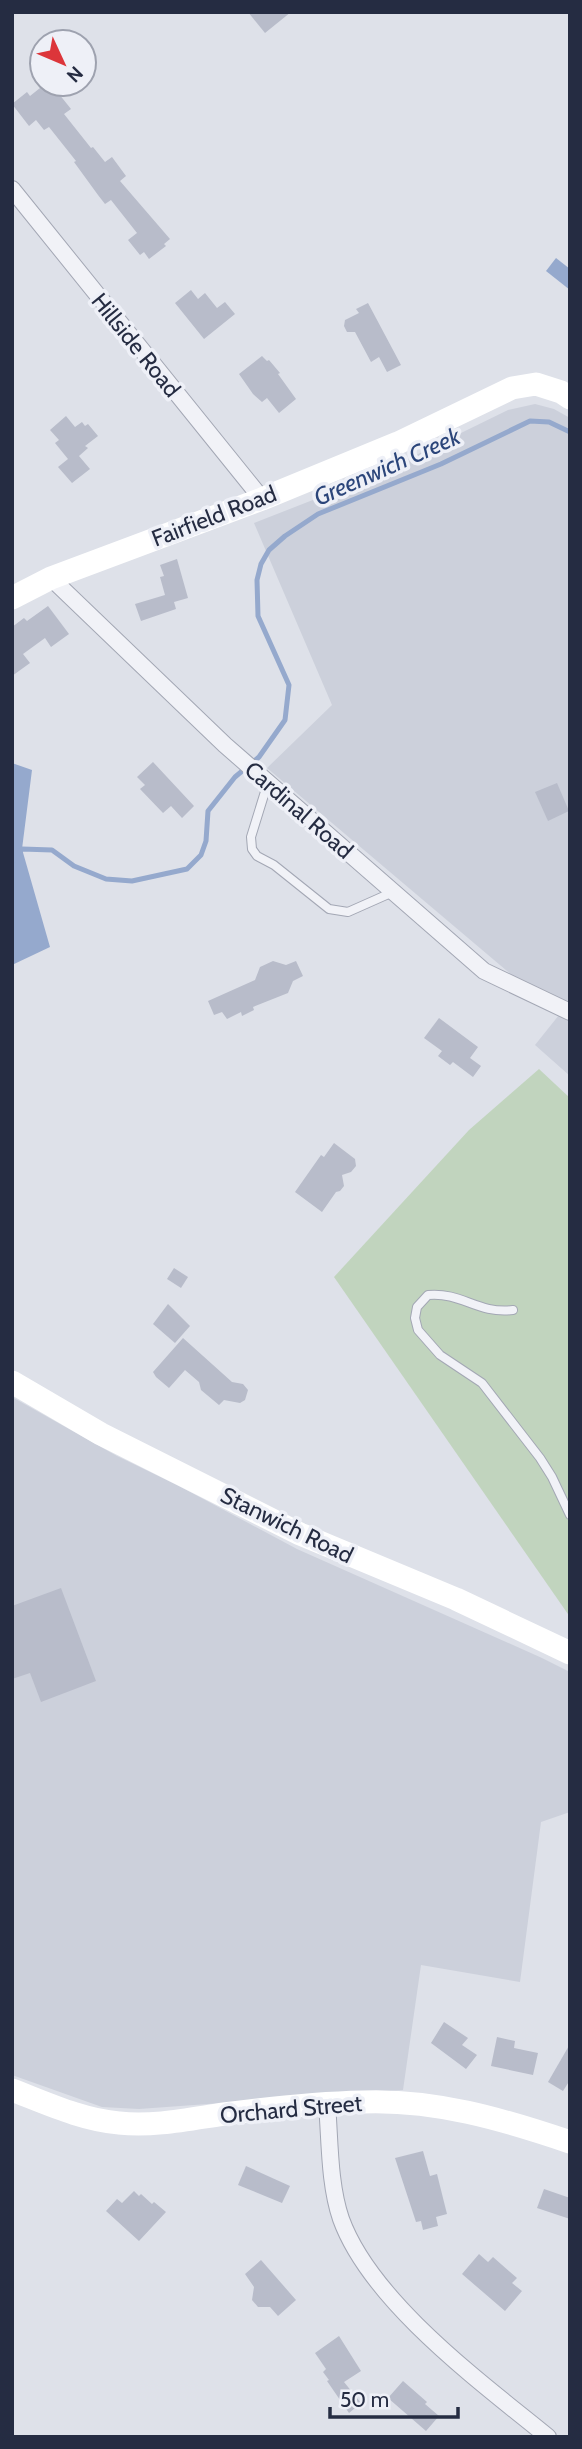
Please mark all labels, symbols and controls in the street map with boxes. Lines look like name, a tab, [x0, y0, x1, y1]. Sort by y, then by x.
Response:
north arrow	[28, 28, 98, 98]
text: N	[62, 62, 88, 87]
street label: Hillside Road	[86, 287, 186, 403]
water label: Greenwich Creek	[309, 421, 465, 512]
street label: Fairfield Road	[148, 479, 280, 553]
street label: Cardinal Road	[239, 755, 359, 865]
street label: Stanwich Road	[216, 1481, 358, 1569]
street label: Orchard Street	[219, 2089, 363, 2129]
scale bar	[330, 2376, 458, 2420]
text: 50 m	[340, 2387, 389, 2412]

